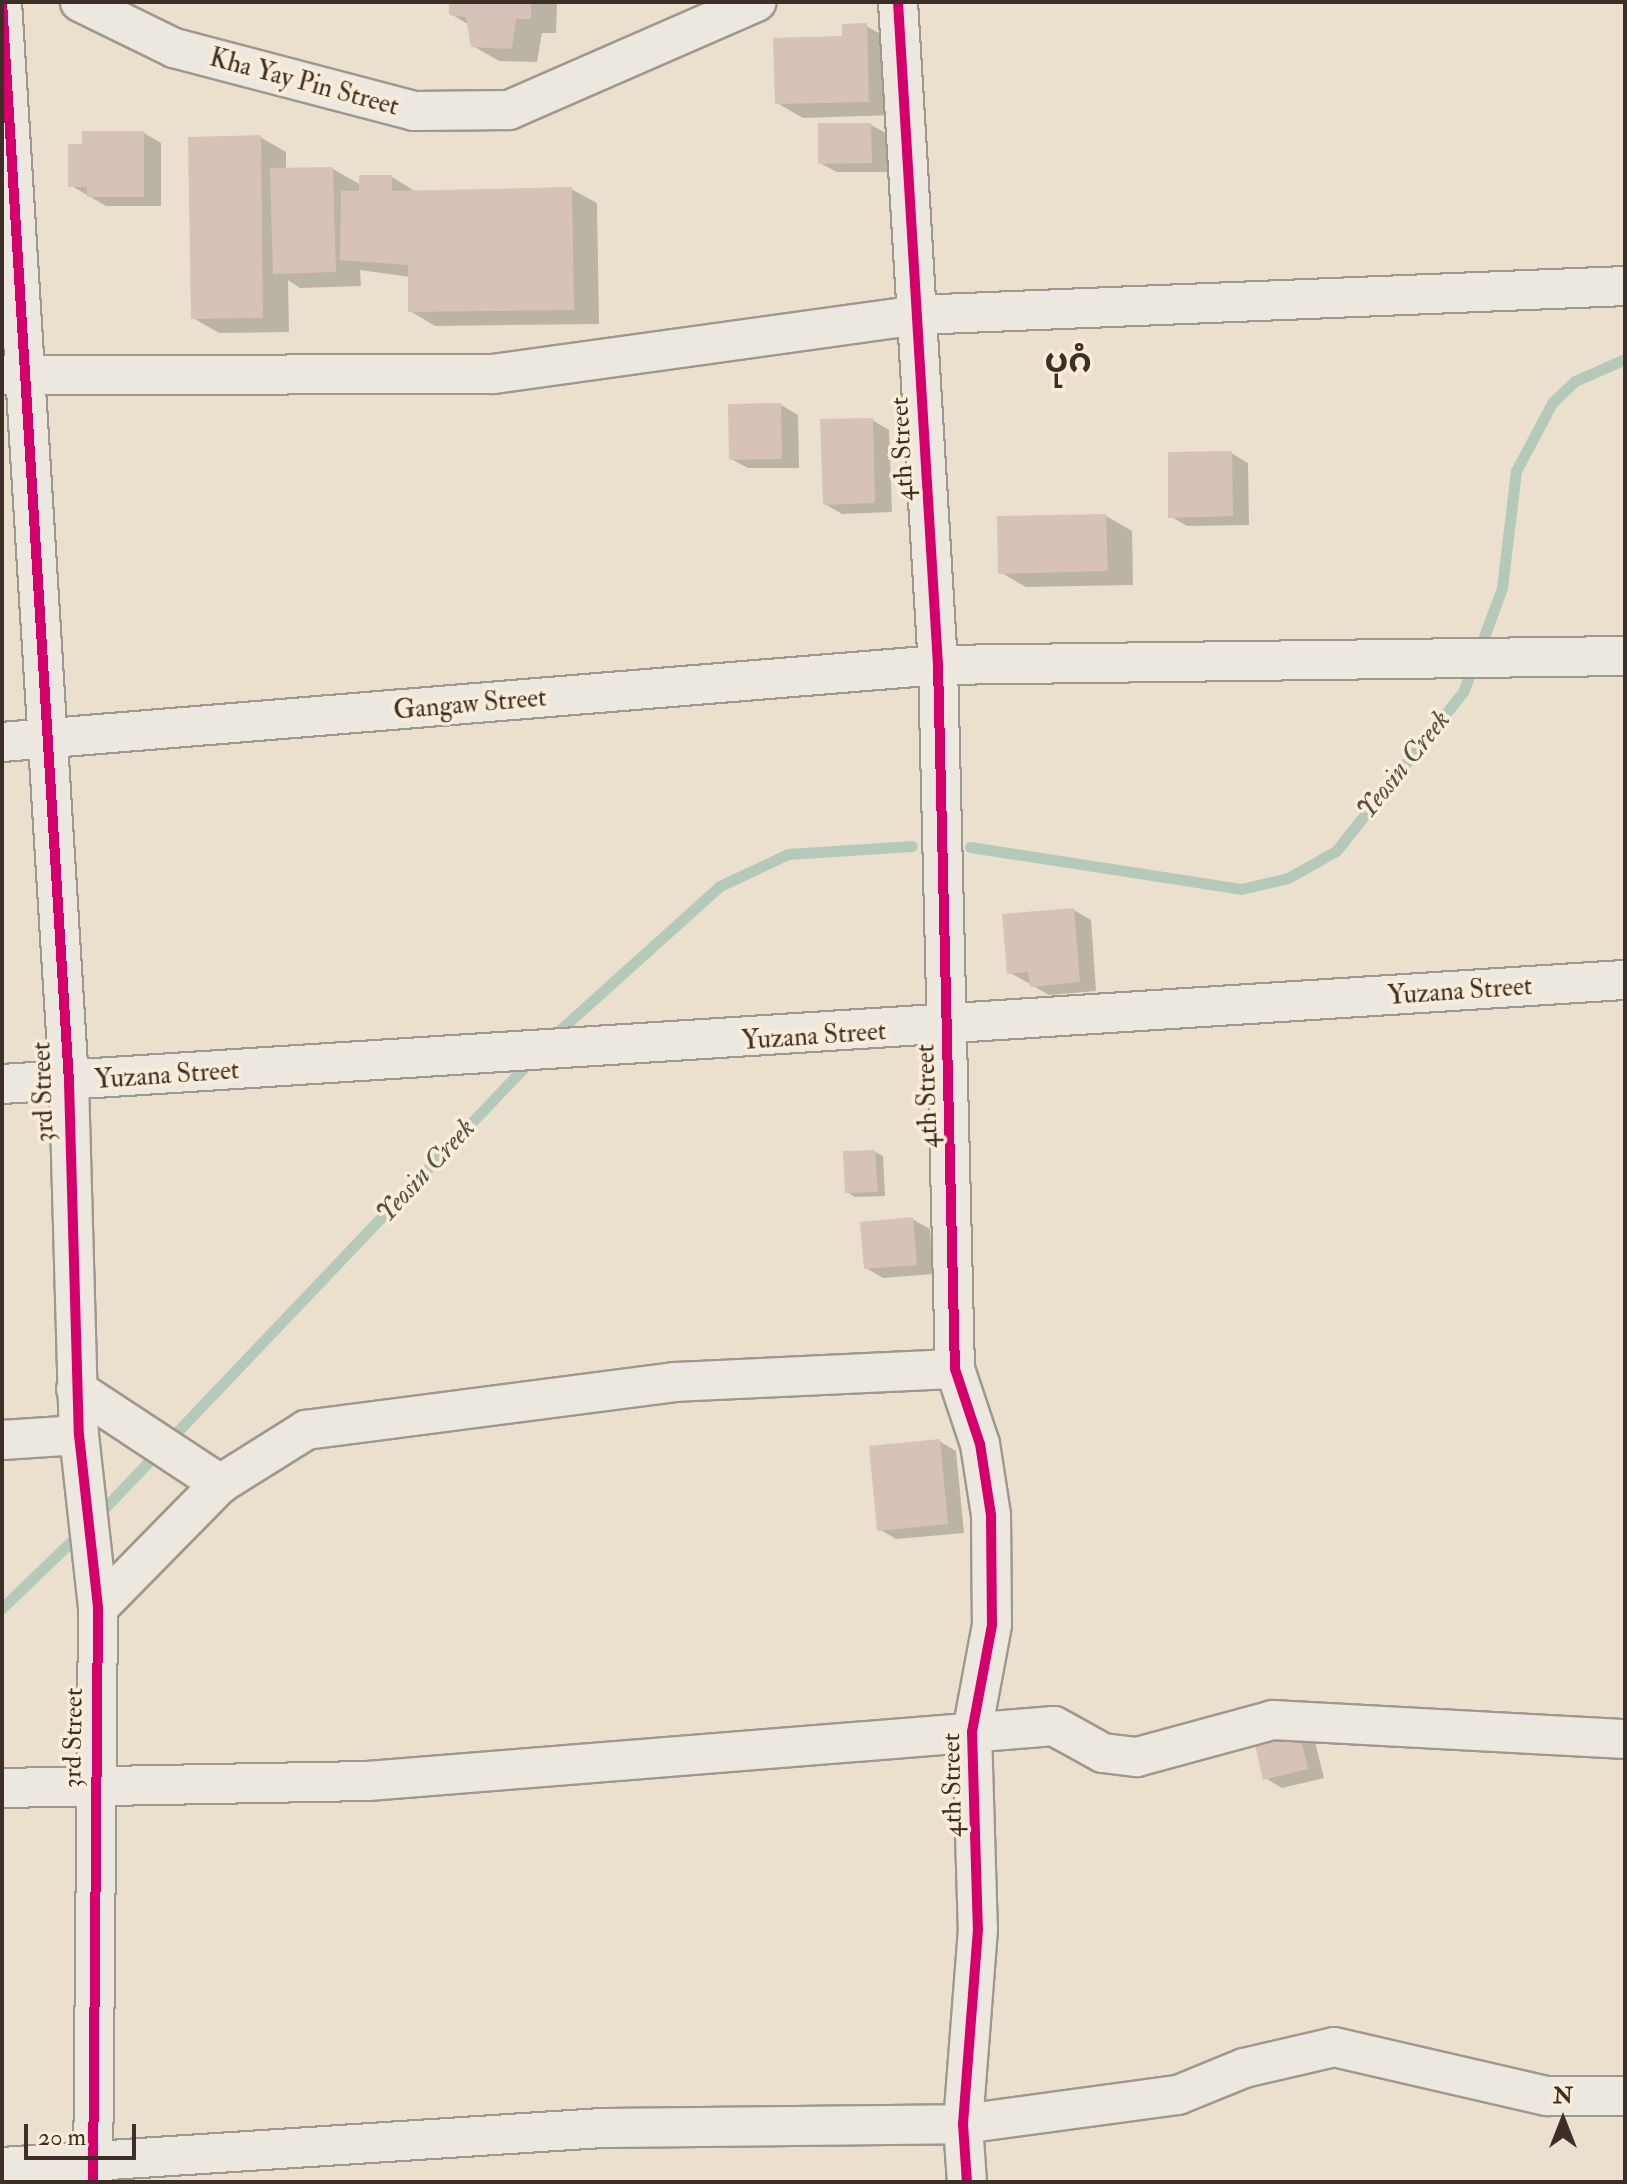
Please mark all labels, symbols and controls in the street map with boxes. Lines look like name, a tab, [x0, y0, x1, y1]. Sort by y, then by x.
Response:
street label: Kha Yay Pin Street	[206, 43, 402, 123]
district label: ပုဂံ	[1044, 342, 1092, 382]
street label: 4th Street	[885, 396, 921, 502]
street label: Gangaw Street	[392, 683, 548, 727]
water label: Yeosin Creek	[1350, 704, 1458, 826]
street label: Yuzana Street	[1387, 971, 1533, 1013]
street label: Yuzana Street	[741, 1016, 887, 1058]
street label: 3rd Street	[27, 1041, 61, 1143]
street label: 4th Street	[911, 1043, 945, 1149]
street label: Yuzana Street	[94, 1055, 240, 1097]
water label: Yeosin Creek	[369, 1112, 483, 1230]
street label: 3rd Street	[58, 1688, 90, 1788]
street label: 4th Street	[936, 1733, 970, 1837]
north arrow	[1523, 2080, 1603, 2160]
text: N	[1553, 2082, 1573, 2110]
scale bar	[28, 2108, 140, 2158]
text: 20 m	[38, 2122, 86, 2153]

